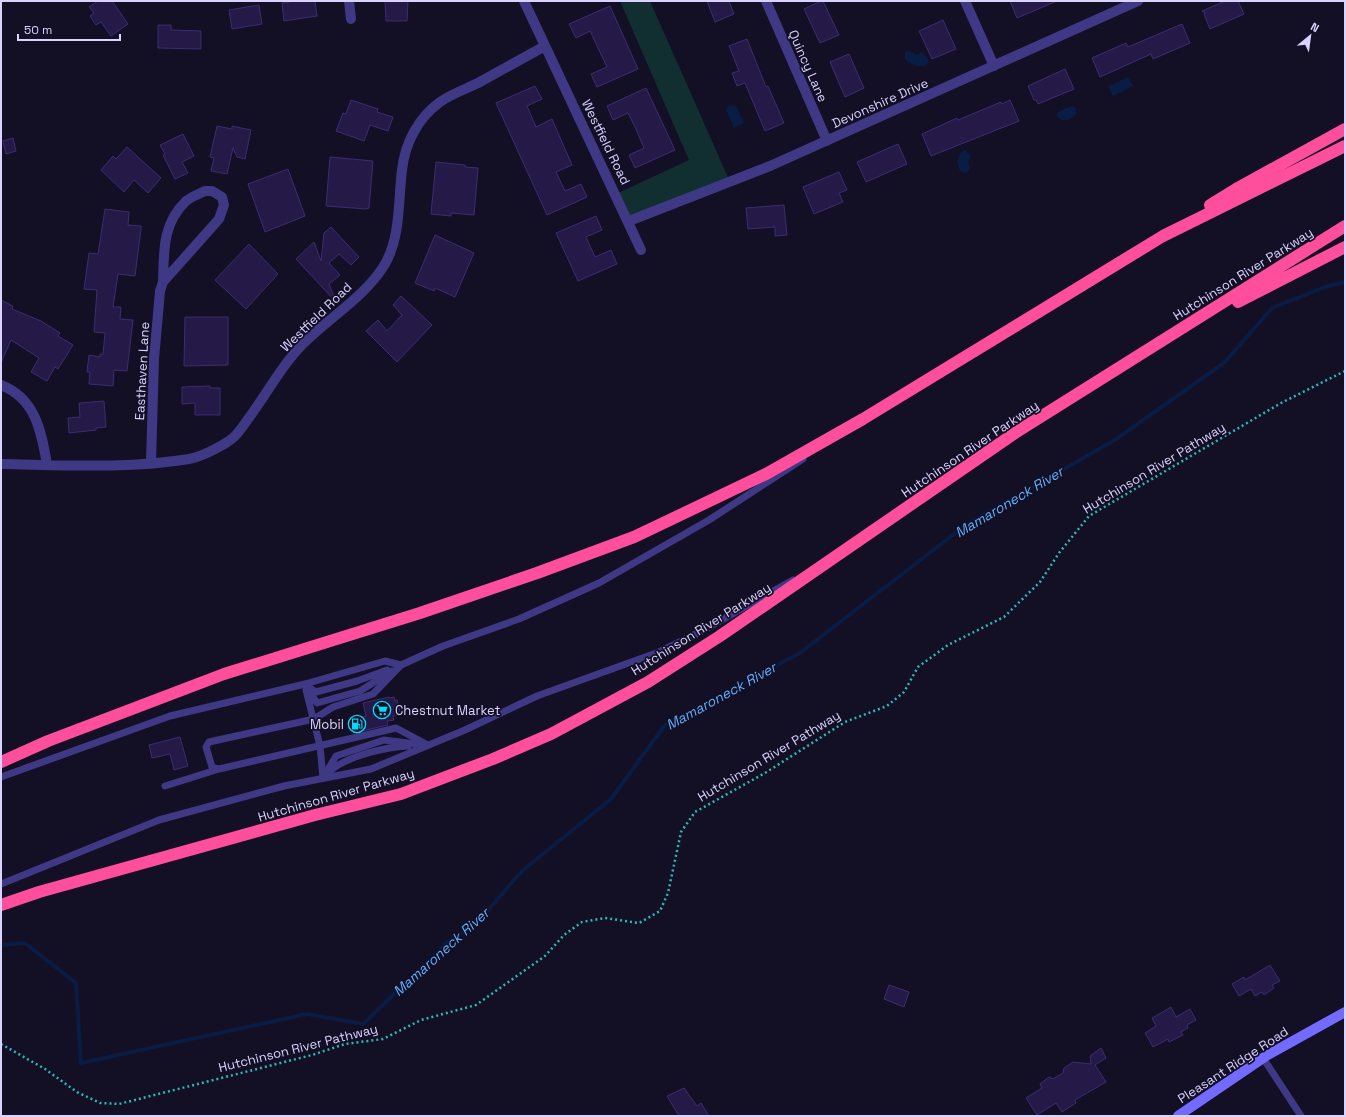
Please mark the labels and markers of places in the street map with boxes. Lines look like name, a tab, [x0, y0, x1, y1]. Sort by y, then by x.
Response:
supermarket icon: Chestnut Market	[372, 700, 392, 720]
place label: Chestnut Market	[395, 702, 501, 719]
fuel station icon: Mobil	[347, 714, 367, 734]
place label: Mobil	[310, 716, 344, 733]

